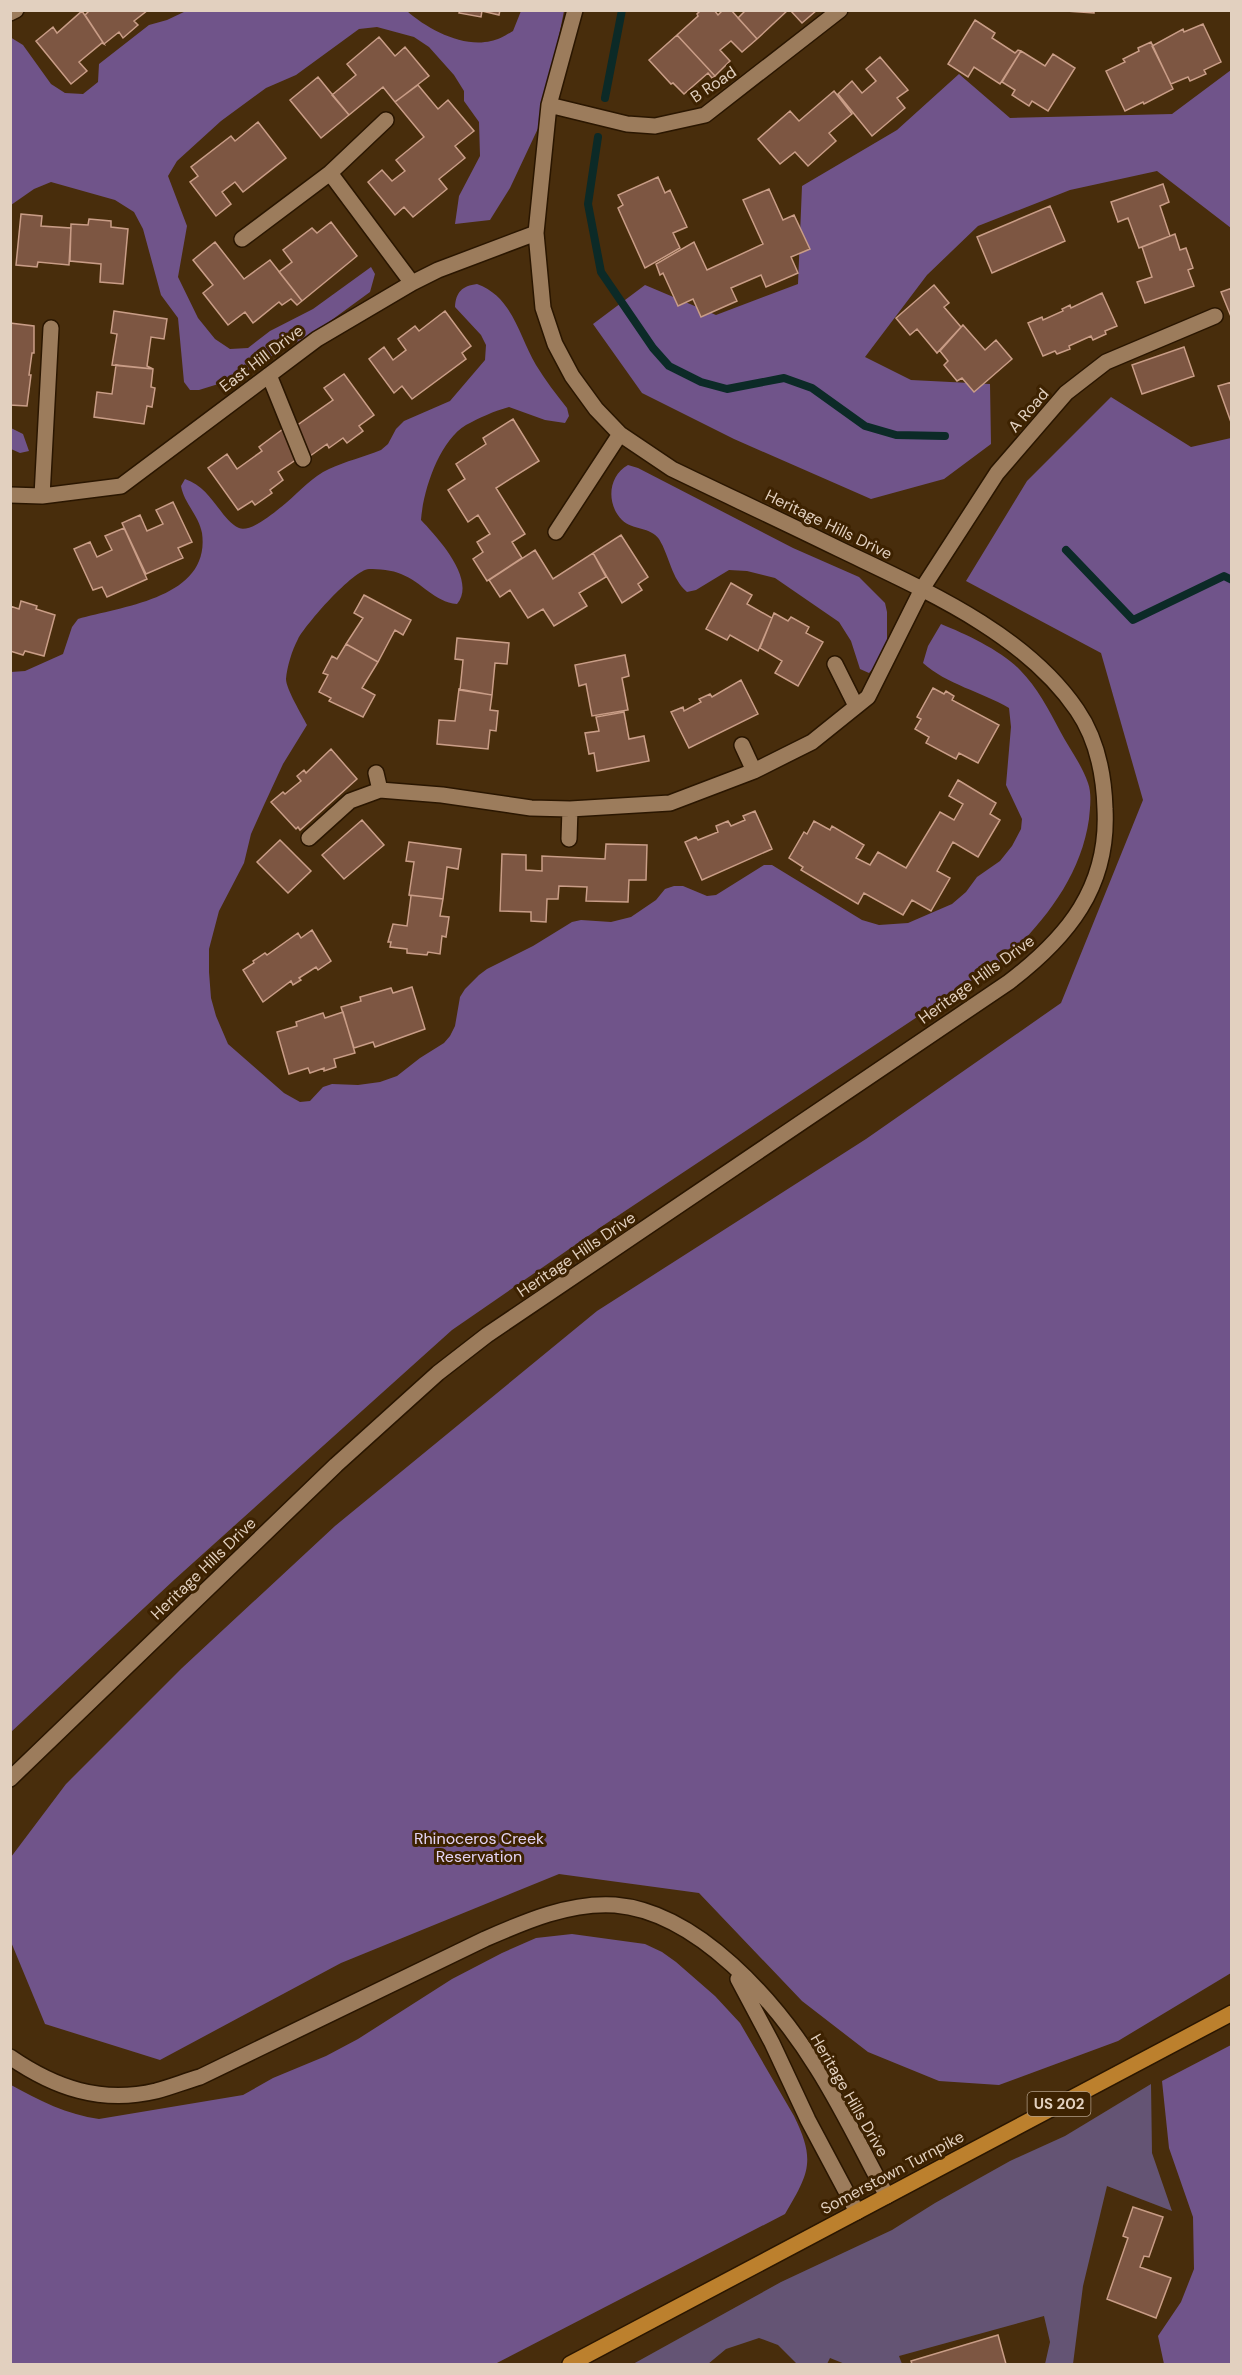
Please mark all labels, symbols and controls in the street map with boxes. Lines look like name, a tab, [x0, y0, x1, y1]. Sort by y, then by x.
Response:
street label: B Road	[686, 61, 740, 107]
street label: East Hill Drive	[215, 320, 308, 397]
street label: A Road	[1003, 384, 1053, 437]
street label: Heritage Hills Drive	[762, 485, 896, 564]
street label: Heritage Hills Drive	[914, 930, 1039, 1029]
street label: Heritage Hills Drive	[513, 1207, 640, 1302]
street label: Heritage Hills Drive	[146, 1513, 261, 1624]
park label: Rhinoceros Creek Reservation	[414, 1828, 544, 1867]
street label: Heritage Hills Drive	[806, 2030, 893, 2161]
road number: US 202	[1028, 2092, 1090, 2116]
street label: Somerstown Turnpike	[817, 2126, 968, 2219]

